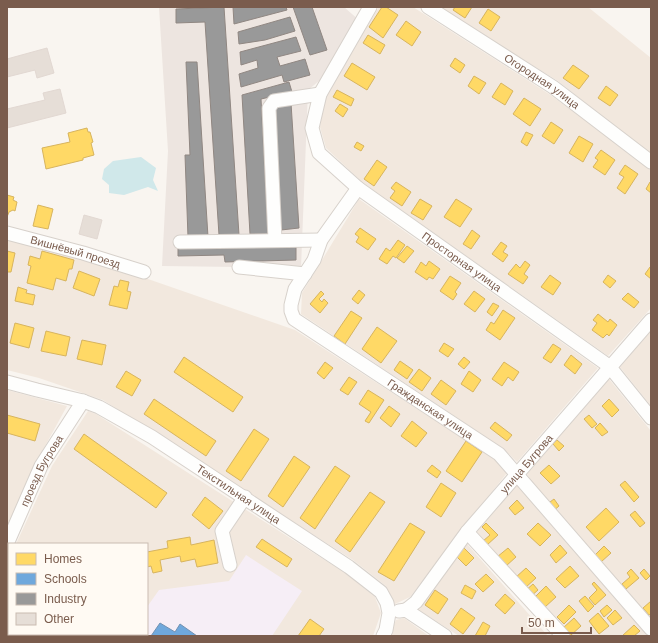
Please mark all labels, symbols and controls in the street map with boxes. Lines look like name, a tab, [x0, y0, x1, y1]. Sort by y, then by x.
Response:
street label: Огородная улица	[502, 51, 583, 112]
street label: Просторная улица	[420, 229, 505, 294]
street label: Вишнёвый проезд	[29, 233, 122, 270]
street label: Гражданская улица	[385, 376, 476, 442]
street label: улица Бугрова	[498, 431, 556, 495]
street label: проезд Бугрова	[18, 432, 66, 508]
street label: Текстильная улица	[195, 462, 283, 526]
legend	[8, 543, 148, 635]
text: Homes	[44, 552, 82, 566]
text: Schools	[44, 572, 87, 586]
text: Industry	[44, 592, 87, 606]
scale bar	[522, 609, 591, 635]
text: Other	[44, 612, 74, 626]
text: 50 m	[528, 616, 555, 630]

